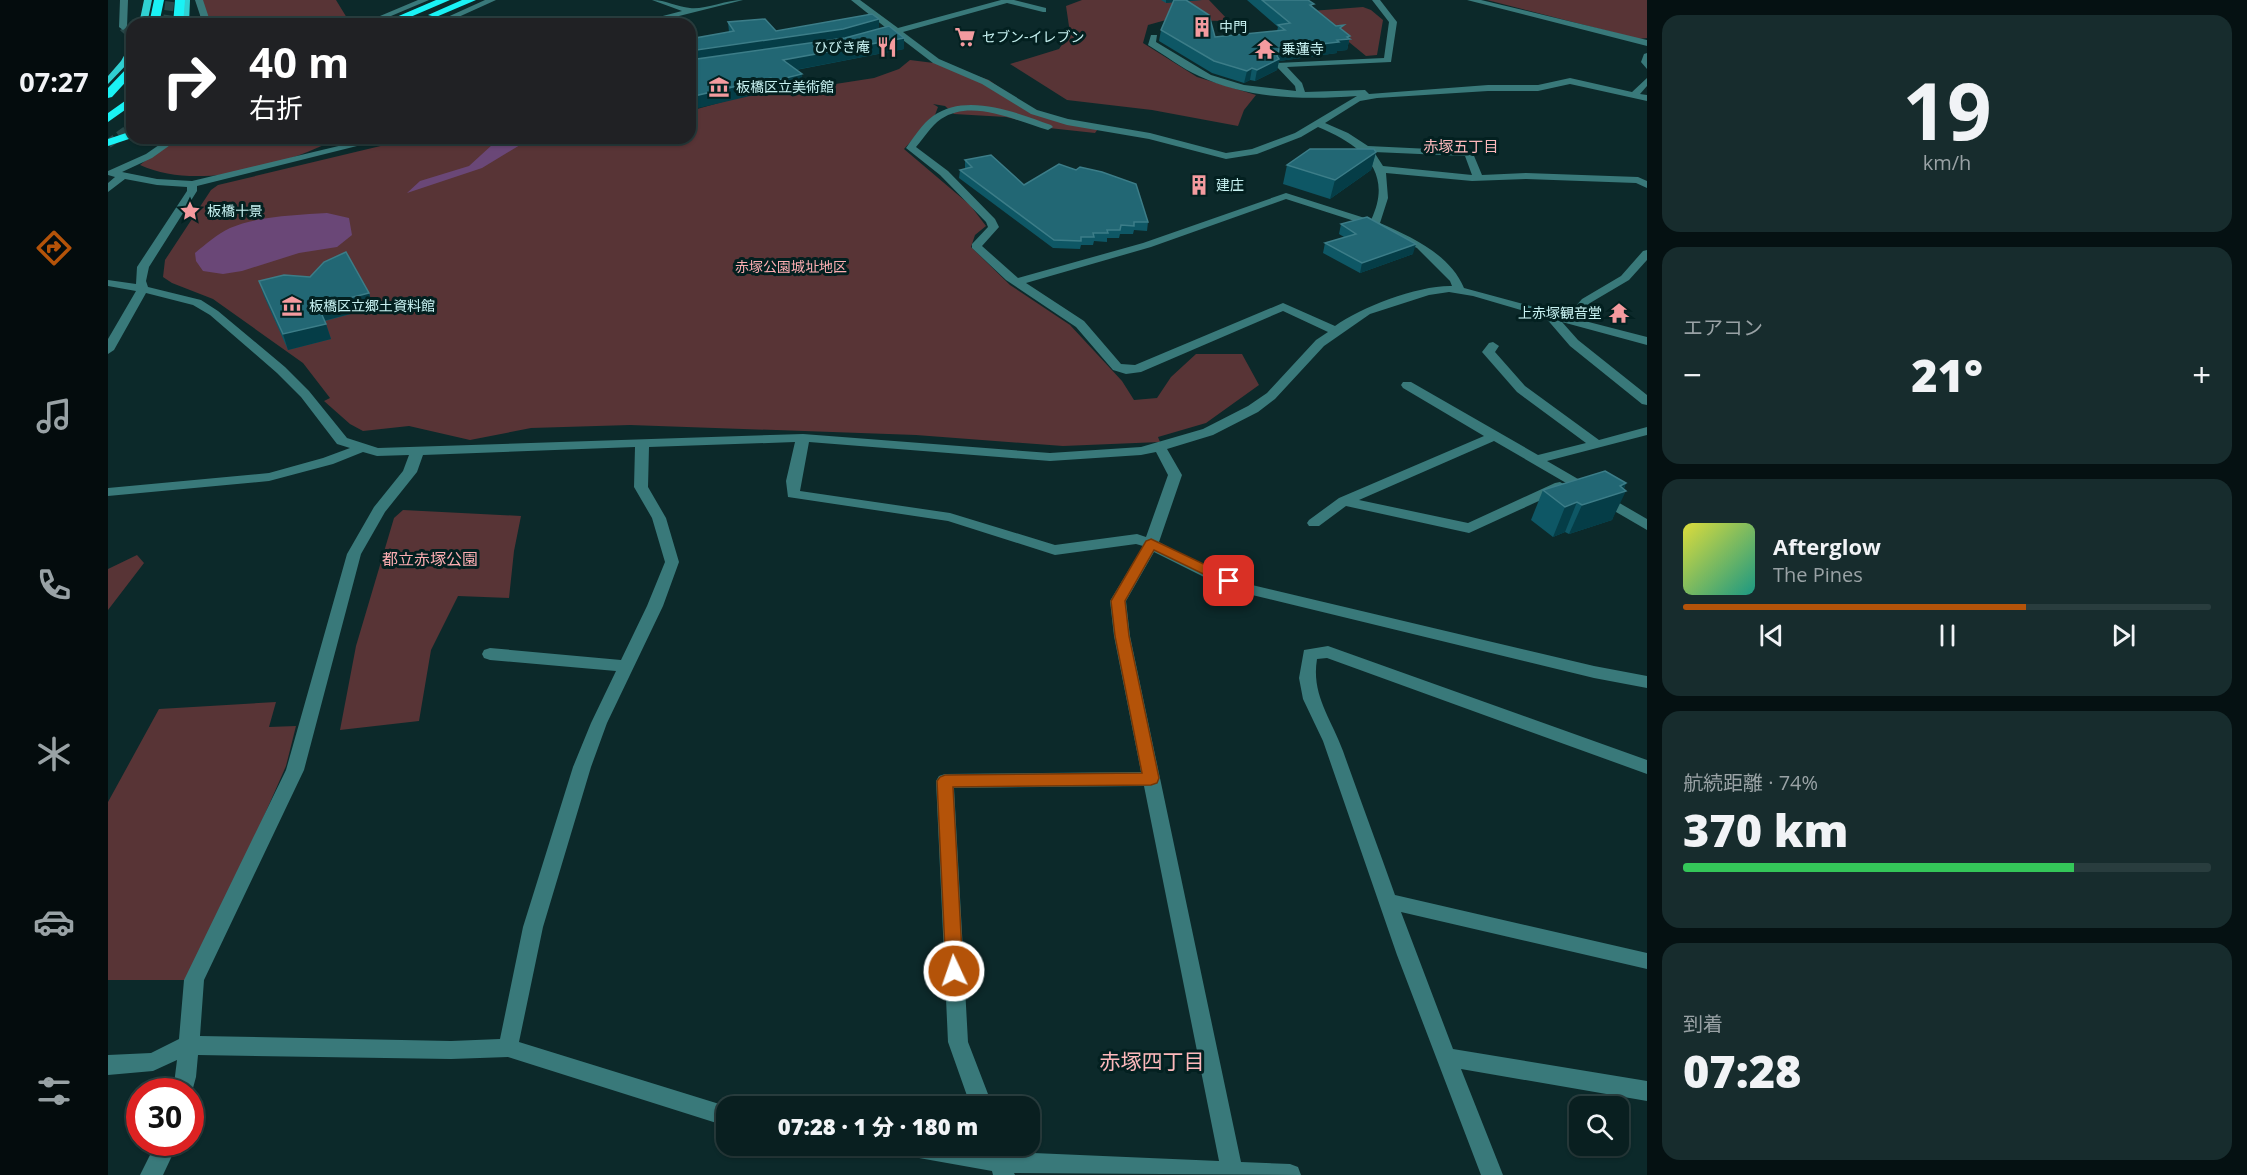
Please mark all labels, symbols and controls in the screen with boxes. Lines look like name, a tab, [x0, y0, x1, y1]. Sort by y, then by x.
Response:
building icon: 中門	[1190, 15, 1214, 39]
place label: 中門	[1219, 17, 1247, 36]
supermarket icon: セブン-イレブン	[953, 25, 977, 49]
place label: セブン-イレブン	[982, 27, 1085, 46]
text: 40 m	[249, 33, 349, 90]
restaurant icon: ひびき庵	[875, 35, 899, 59]
place label: ひびき庵	[814, 37, 870, 56]
temple icon: 乗蓮寺	[1253, 37, 1277, 61]
place label: 乗蓮寺	[1282, 39, 1324, 58]
icon: right	[150, 42, 228, 120]
text: 19	[1902, 57, 1992, 163]
text: 07:27	[19, 63, 89, 100]
museum icon: 板橋区立美術館	[707, 75, 731, 99]
place label: 板橋区立美術館	[736, 77, 834, 96]
text: 右折	[249, 89, 303, 126]
district label: 赤塚五丁目	[1423, 136, 1499, 156]
text: km/h	[1923, 149, 1971, 176]
building icon: 建庄	[1187, 173, 1211, 197]
place label: 建庄	[1216, 175, 1244, 194]
place icon: 板橋十景	[178, 199, 202, 223]
place label: 板橋十景	[207, 201, 263, 220]
icon: directions	[33, 227, 75, 269]
park label: 赤塚公園城址地区	[735, 257, 847, 276]
museum icon: 板橋区立郷土資料館	[280, 294, 304, 318]
place label: 板橋区立郷土資料館	[309, 296, 435, 315]
temple icon: 上赤塚観音堂	[1607, 301, 1631, 325]
place label: 上赤塚観音堂	[1518, 303, 1602, 322]
text: エアコン	[1683, 314, 1763, 341]
text: 21°	[1911, 344, 1983, 405]
text: −	[1683, 352, 1702, 397]
text: +	[2192, 352, 2211, 397]
icon: music	[33, 395, 75, 437]
text: Afterglow	[1773, 531, 1881, 561]
park label: 都立赤塚公園	[382, 548, 478, 570]
pin	[1203, 555, 1254, 606]
text: The Pines	[1773, 561, 1863, 588]
icon: phone	[33, 564, 75, 606]
icon: arrive	[1212, 564, 1245, 597]
icon: previous	[1755, 619, 1788, 652]
icon: pause	[1931, 619, 1964, 652]
icon: next	[2107, 619, 2140, 652]
icon: climate	[33, 733, 75, 775]
text: 航続距離 · 74%	[1683, 769, 1818, 796]
text: 370 km	[1683, 799, 1848, 860]
icon: car	[33, 901, 75, 943]
position arrow	[922, 939, 986, 1003]
text: 到着	[1683, 1010, 1723, 1037]
text: 07:28	[1683, 1040, 1801, 1101]
district label: 赤塚四丁目	[1100, 1047, 1205, 1075]
icon: filters	[33, 1070, 75, 1112]
speed limit sign: 30	[126, 1078, 204, 1156]
map controls	[1569, 1096, 1629, 1156]
button: search	[1569, 1096, 1629, 1156]
text: 07:28 · 1 分 · 180 m	[778, 1111, 978, 1141]

